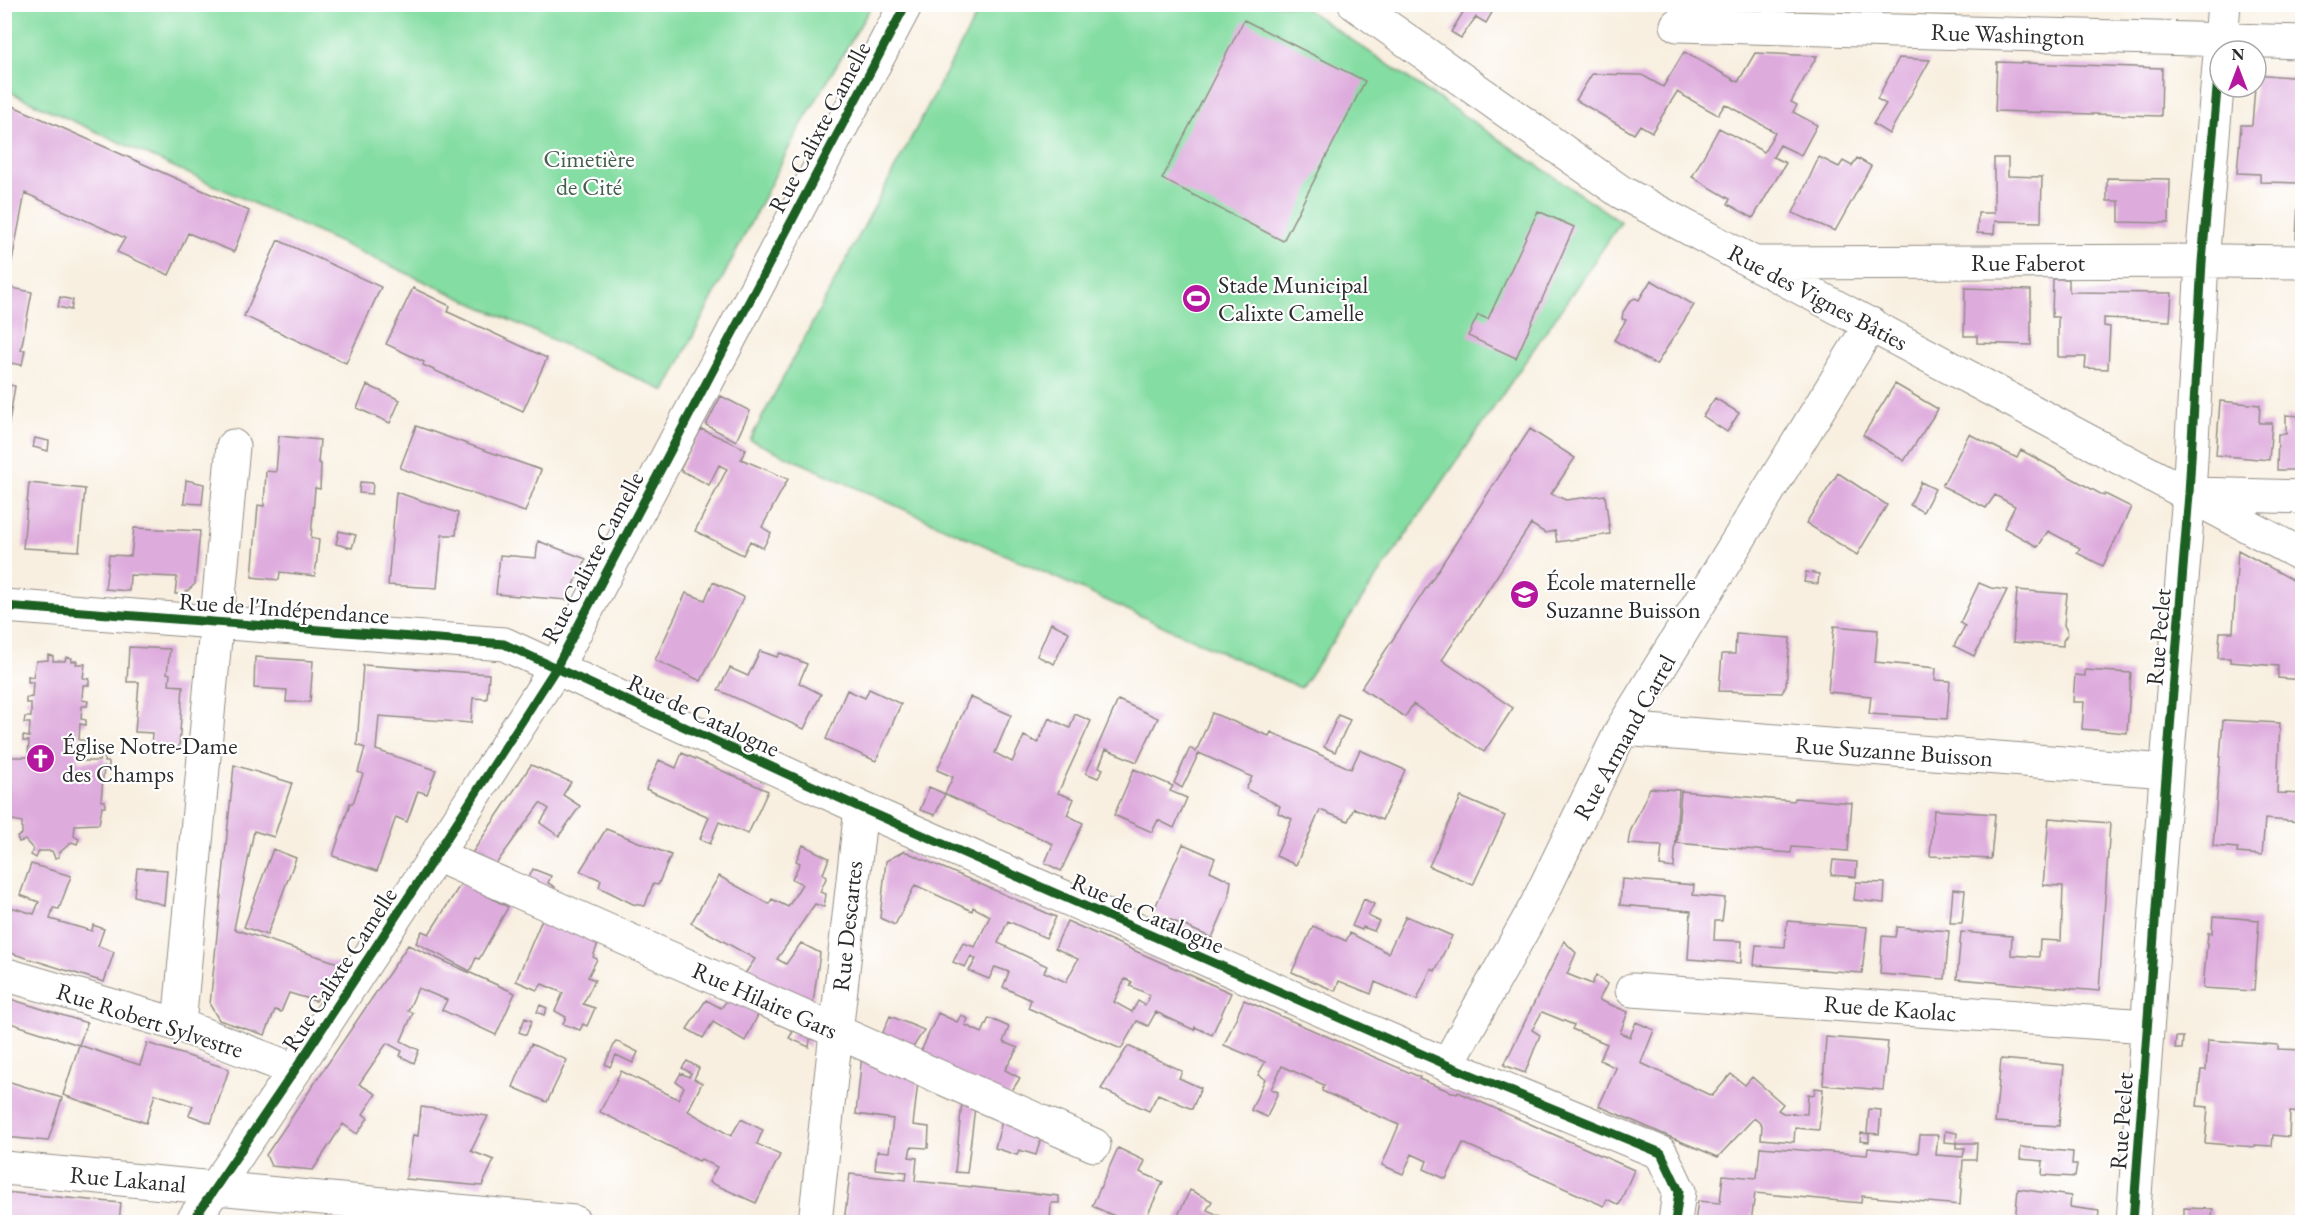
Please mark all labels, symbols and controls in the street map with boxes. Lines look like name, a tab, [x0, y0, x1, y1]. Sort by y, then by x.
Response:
street label: Rue Washington	[1930, 16, 2086, 52]
street label: Rue Calixte Camelle	[761, 36, 877, 218]
north arrow	[2208, 39, 2268, 99]
text: N	[2232, 44, 2245, 65]
park label: Cimetière de Cité	[543, 143, 635, 202]
street label: Rue des Vignes Bâties	[1723, 237, 1913, 357]
street label: Rue Faberot	[1971, 247, 2086, 278]
place label: Stade Municipal Calixte Camelle	[1218, 269, 1369, 328]
sports icon: Stade Municipal Calixte Camelle	[1181, 282, 1213, 314]
street label: Rue Calixte Camelle	[534, 466, 650, 648]
place label: École maternelle Suzanne Buisson	[1546, 566, 1701, 625]
school or university icon: École maternelle Suzanne Buisson	[1509, 579, 1541, 611]
street label: Rue de l'Indépendance	[178, 585, 390, 631]
street label: Rue Peclet	[2138, 587, 2178, 687]
street label: Rue Armand Carrel	[1566, 649, 1682, 825]
street label: Rue de Catalogne	[623, 666, 785, 764]
street label: Rue Suzanne Buisson	[1794, 729, 1994, 773]
place label: Église Notre-Dame des Champs	[62, 730, 238, 789]
church icon: Église Notre-Dame des Champs	[25, 743, 57, 775]
street label: Rue Descartes	[825, 859, 869, 993]
street label: Rue de Catalogne	[1067, 865, 1229, 961]
street label: Rue Calixte Camelle	[274, 881, 404, 1057]
street label: Rue Hilaire Gars	[688, 954, 842, 1046]
street label: Rue Robert Sylvestre	[53, 975, 247, 1065]
street label: Rue de Kaolac	[1823, 988, 1957, 1028]
street label: Rue Peclet	[2102, 1071, 2140, 1171]
street label: Rue Lakanal	[69, 1158, 188, 1200]

